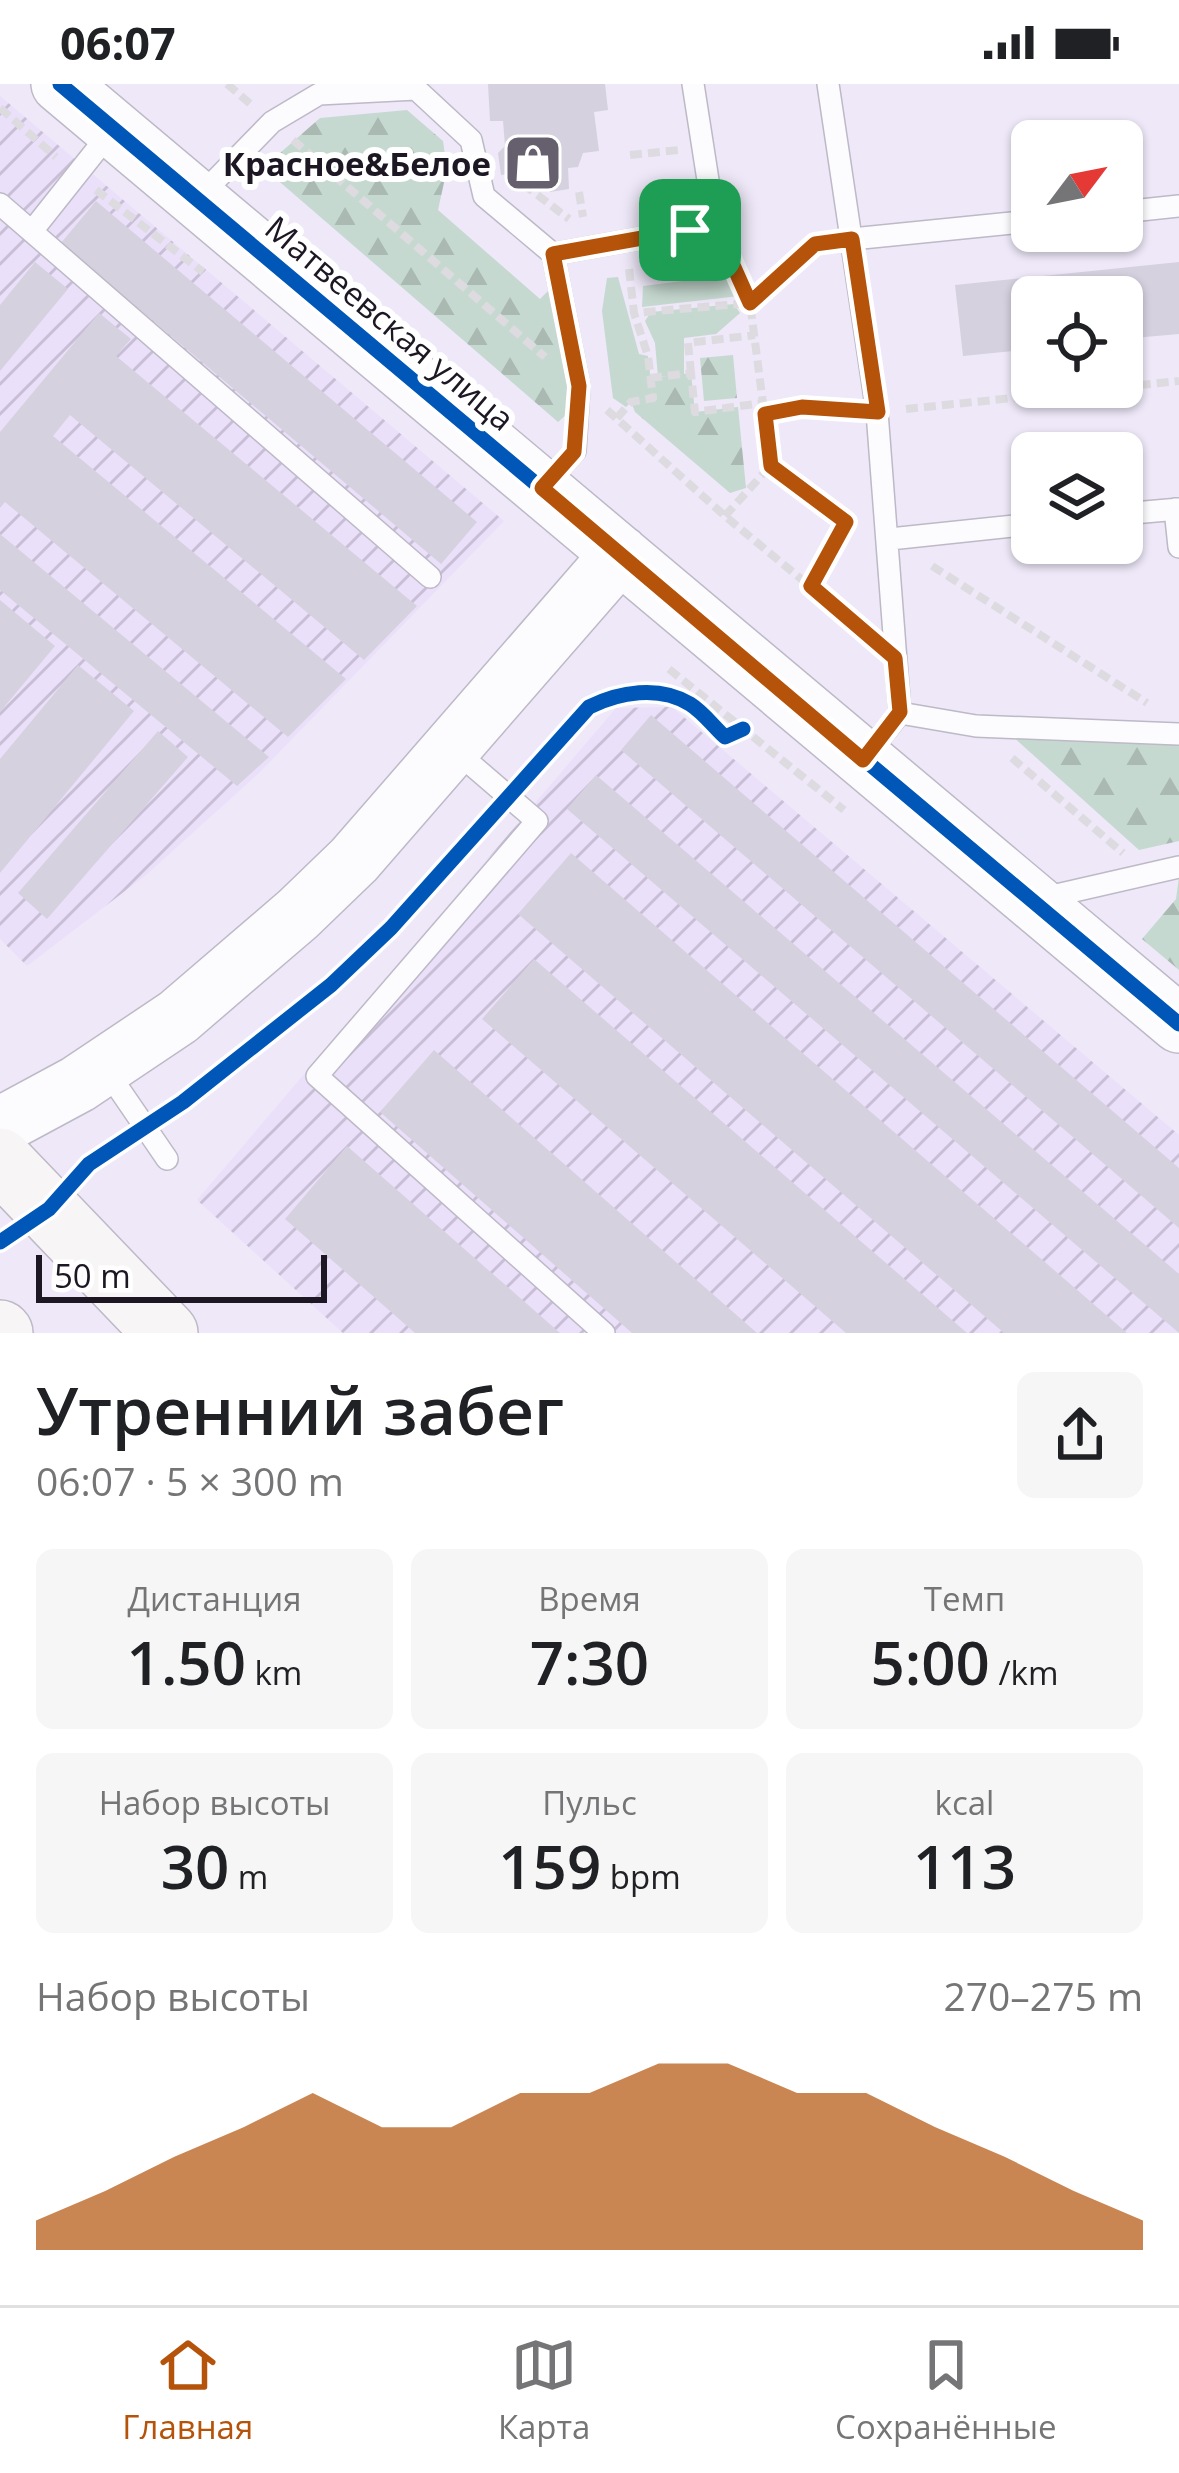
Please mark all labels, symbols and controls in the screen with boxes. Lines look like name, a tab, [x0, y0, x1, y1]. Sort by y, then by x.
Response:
text: 06:07	[60, 12, 176, 73]
north arrow	[1011, 120, 1143, 252]
map controls	[1011, 120, 1143, 564]
shop icon: Красное&Белое	[502, 132, 564, 194]
place label: Красное&Белое	[223, 141, 491, 186]
pin	[639, 179, 741, 281]
icon: arrive	[657, 197, 723, 263]
street label: Матвеевская улица	[256, 206, 524, 440]
button: locate	[1011, 276, 1143, 408]
button: layers	[1011, 432, 1143, 564]
scale bar	[36, 1249, 327, 1302]
text: 50 m	[54, 1253, 131, 1298]
text: Утренний забег	[36, 1364, 564, 1454]
button: share	[1017, 1372, 1143, 1498]
text: 06:07 · 5 × 300 m	[36, 1454, 344, 1507]
text: Дистанция	[127, 1576, 302, 1621]
text: Время	[538, 1576, 641, 1621]
text: Темп	[924, 1576, 1005, 1621]
text: 1.50	[127, 1621, 246, 1703]
text: 7:30	[530, 1621, 649, 1703]
text: 5:00	[871, 1621, 990, 1703]
text: km	[246, 1650, 302, 1695]
text: /km	[990, 1650, 1058, 1695]
text: Набор высоты	[99, 1780, 330, 1825]
text: Пульс	[542, 1780, 637, 1825]
text: kcal	[935, 1780, 994, 1825]
text: 30	[161, 1825, 229, 1907]
text: 159	[498, 1825, 601, 1907]
text: 113	[913, 1825, 1016, 1907]
text: m	[229, 1854, 268, 1899]
text: bpm	[601, 1854, 681, 1899]
text: Набор высоты	[36, 1969, 310, 2022]
text: 270–275 m	[943, 1969, 1143, 2022]
tab: Главная	[122, 2332, 253, 2449]
tab: Карта	[498, 2332, 590, 2449]
tab: Сохранённые	[835, 2332, 1057, 2449]

